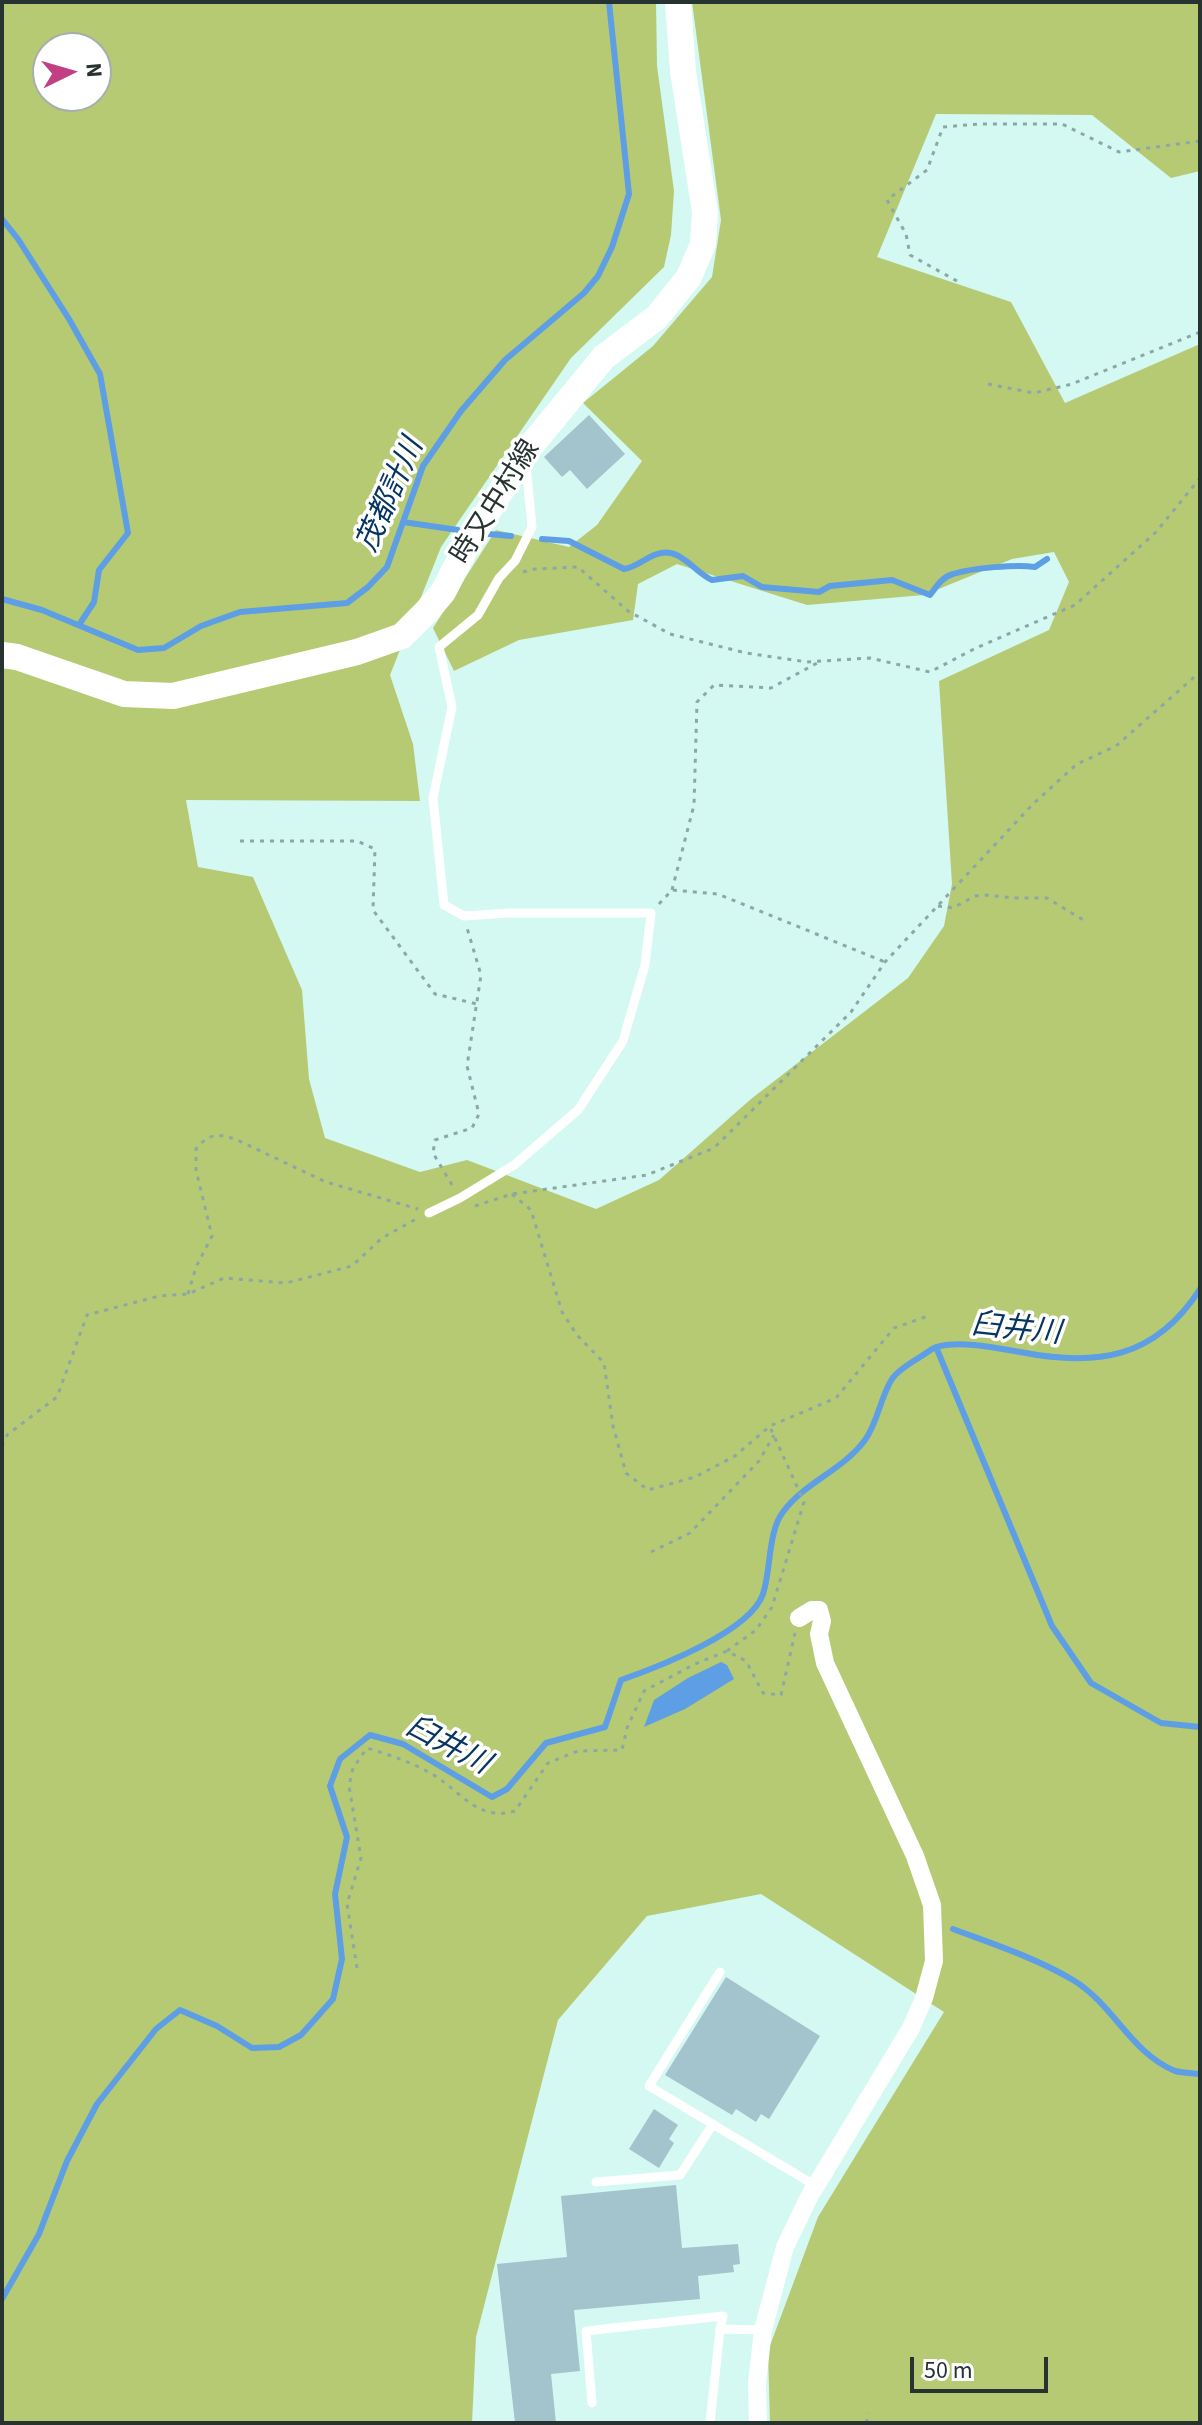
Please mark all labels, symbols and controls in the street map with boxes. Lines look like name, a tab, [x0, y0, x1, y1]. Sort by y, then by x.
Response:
north arrow	[32, 32, 112, 112]
text: N	[77, 61, 110, 79]
water label: 茂都計川	[351, 434, 433, 558]
street label: 時又中村線	[446, 435, 548, 571]
water label: 臼井川	[969, 1308, 1063, 1354]
water label: 臼井川	[399, 1710, 495, 1784]
scale bar	[914, 2341, 1052, 2391]
text: 50 m	[924, 2353, 973, 2388]

